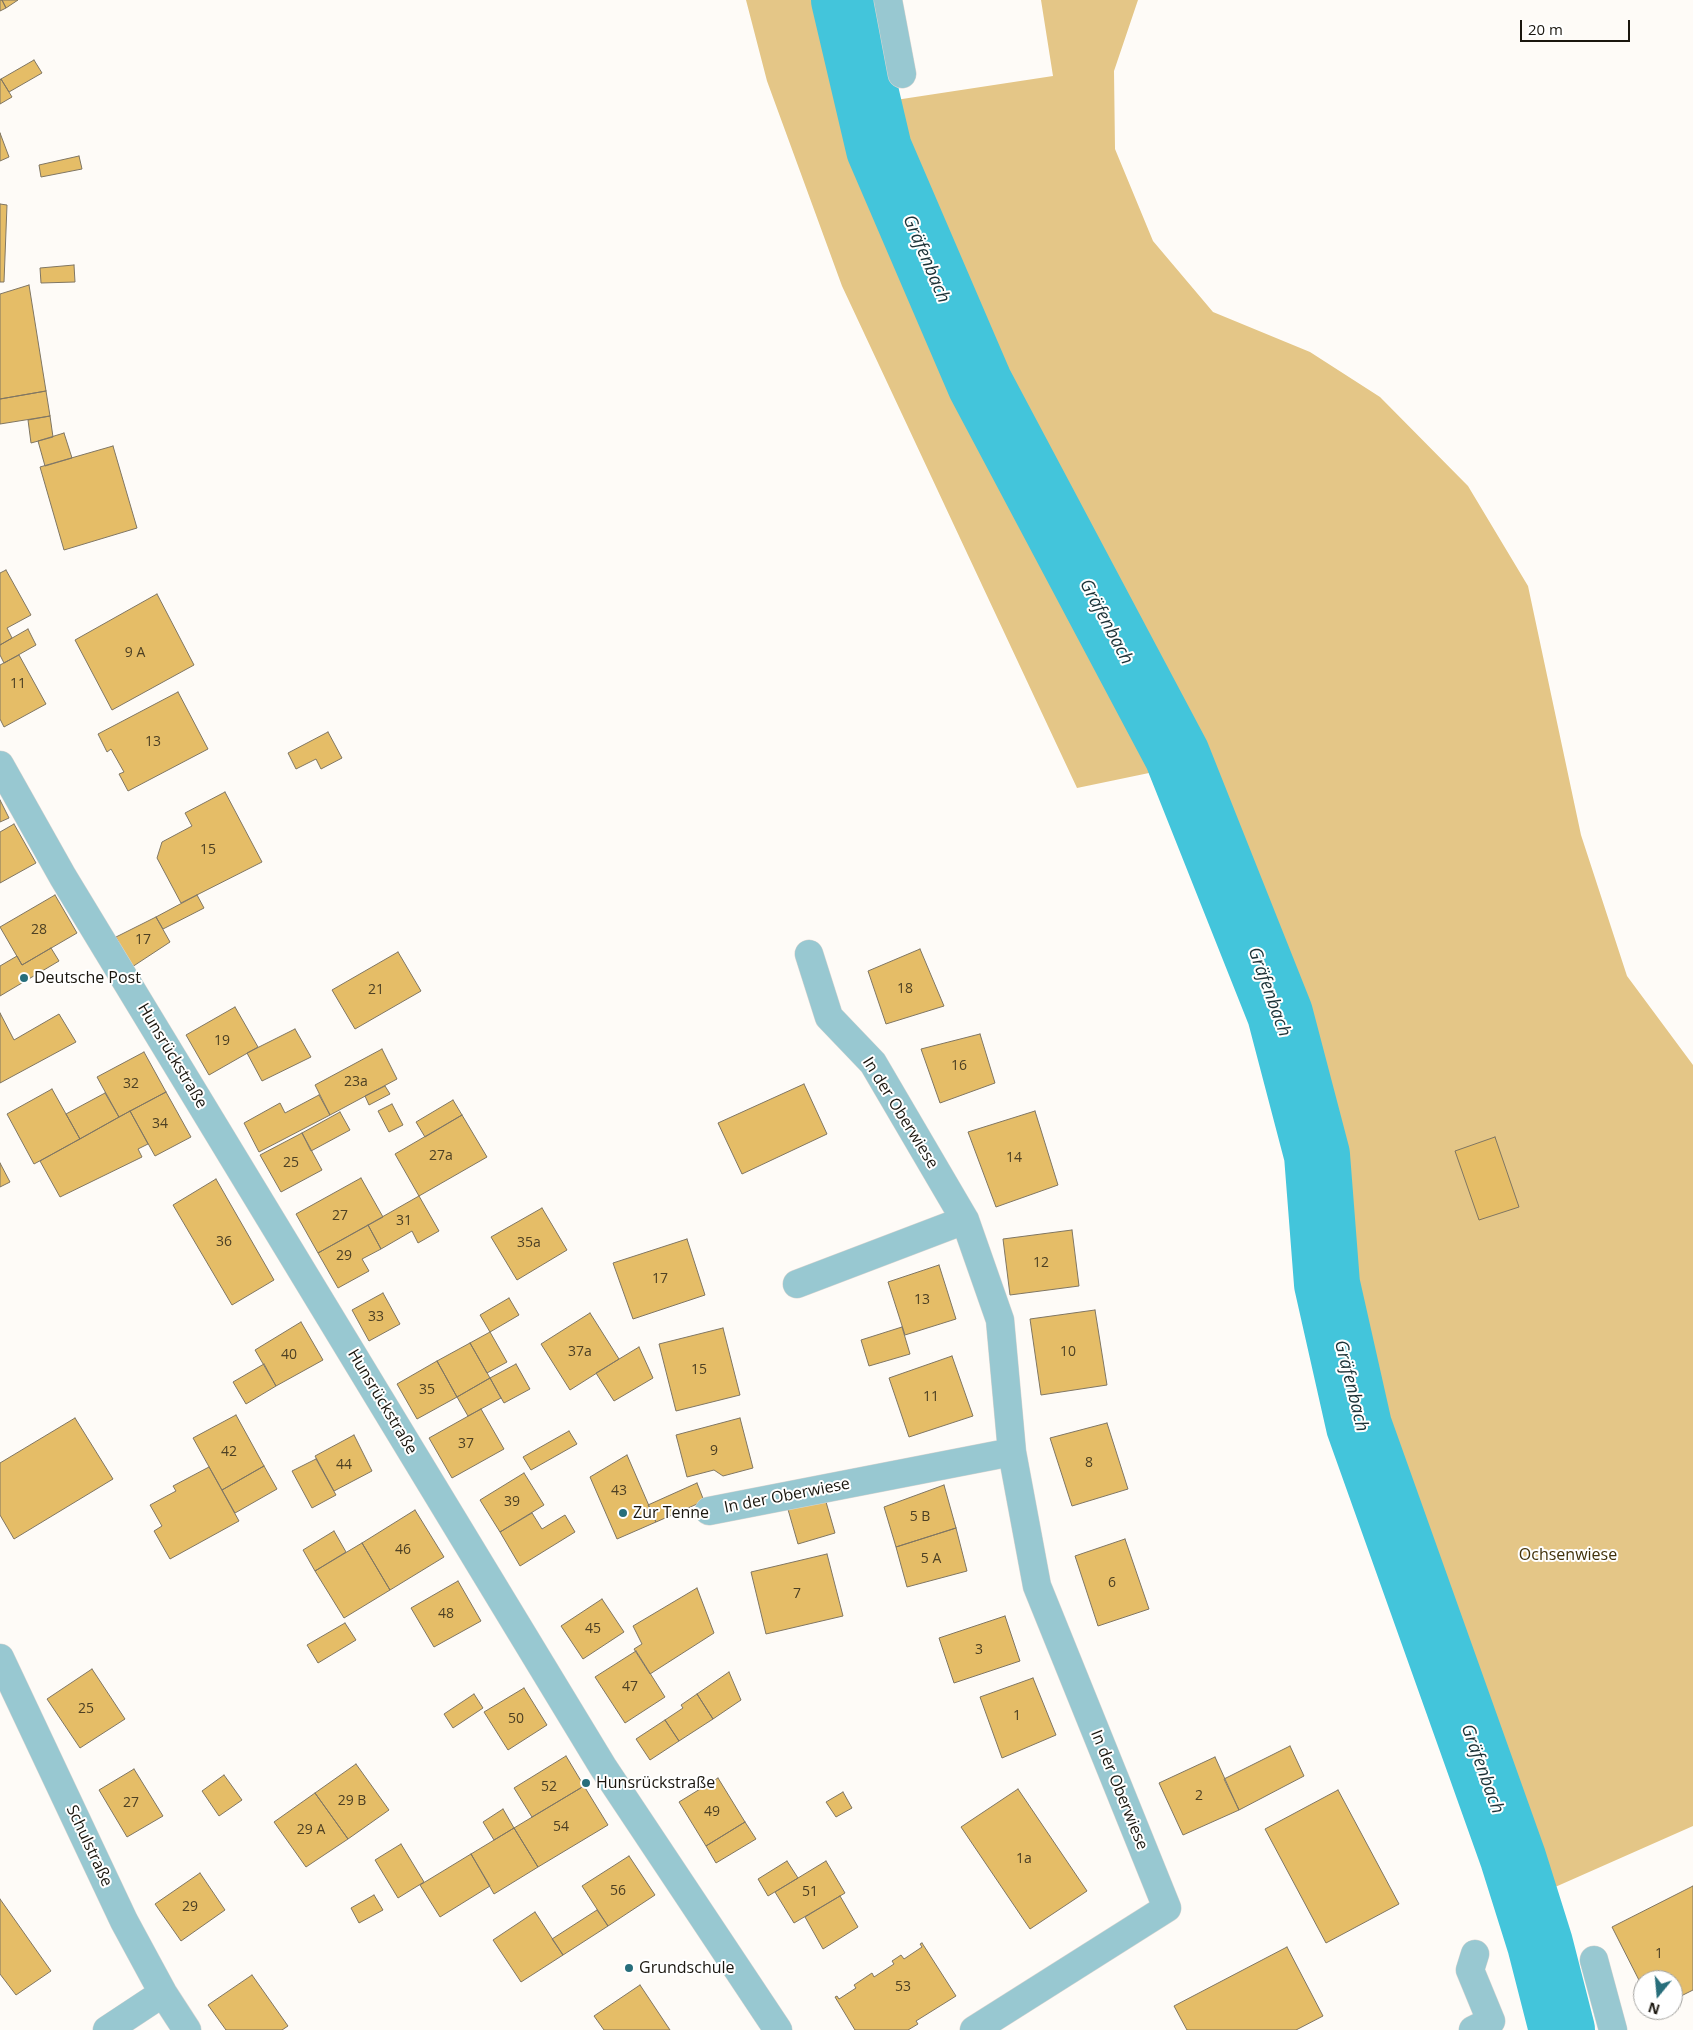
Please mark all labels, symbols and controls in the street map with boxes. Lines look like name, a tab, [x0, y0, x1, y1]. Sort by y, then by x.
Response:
scale bar	[1523, 10, 1633, 42]
text: 20 m	[1528, 19, 1563, 39]
water label: Gräfenbach	[898, 212, 954, 306]
water label: Gräfenbach	[1074, 576, 1138, 668]
house number: 9 A	[125, 645, 145, 661]
house number: 11	[10, 676, 26, 692]
house number: 13	[145, 734, 161, 750]
house number: 15	[200, 842, 216, 858]
house number: 28	[31, 922, 47, 938]
house number: 17	[135, 932, 151, 948]
water label: Gräfenbach	[1243, 944, 1295, 1040]
place label: Deutsche Post	[34, 968, 141, 988]
marker: Deutsche Post	[18, 972, 30, 984]
house number: 18	[897, 981, 913, 997]
house number: 21	[368, 982, 384, 998]
street label: Hunsrückstraße	[133, 1000, 211, 1112]
house number: 19	[214, 1033, 230, 1049]
street label: In der Oberwiese	[858, 1054, 942, 1172]
house number: 16	[951, 1058, 967, 1074]
house number: 23a	[344, 1074, 368, 1090]
house number: 32	[123, 1076, 139, 1092]
house number: 34	[152, 1116, 168, 1132]
house number: 27a	[429, 1148, 453, 1164]
house number: 14	[1006, 1150, 1022, 1166]
house number: 25	[283, 1155, 299, 1171]
house number: 27	[332, 1208, 348, 1224]
house number: 31	[396, 1213, 412, 1229]
house number: 36	[216, 1234, 232, 1250]
house number: 35a	[517, 1235, 541, 1251]
house number: 29	[336, 1248, 352, 1264]
house number: 12	[1033, 1255, 1049, 1271]
house number: 17	[652, 1271, 668, 1287]
house number: 13	[914, 1292, 930, 1308]
house number: 33	[368, 1309, 384, 1325]
water label: Gräfenbach	[1329, 1338, 1373, 1434]
house number: 37a	[568, 1344, 592, 1360]
house number: 10	[1060, 1344, 1076, 1360]
street label: Hunsrückstraße	[343, 1346, 421, 1458]
house number: 40	[281, 1347, 297, 1363]
house number: 15	[691, 1362, 707, 1378]
house number: 35	[419, 1382, 435, 1398]
house number: 11	[923, 1389, 939, 1405]
house number: 37	[458, 1436, 474, 1452]
house number: 9	[710, 1443, 718, 1459]
house number: 42	[221, 1444, 237, 1460]
house number: 8	[1085, 1455, 1093, 1471]
house number: 44	[336, 1457, 352, 1473]
street label: In der Oberwiese	[722, 1474, 852, 1518]
house number: 43	[611, 1483, 627, 1499]
house number: 39	[504, 1494, 520, 1510]
place label: Zur Tenne	[633, 1503, 709, 1523]
marker: Zur Tenne	[617, 1507, 629, 1519]
house number: 5 B	[910, 1509, 930, 1525]
house number: 46	[395, 1542, 411, 1558]
park label: Ochsenwiese	[1519, 1545, 1617, 1565]
house number: 5 A	[921, 1551, 941, 1567]
house number: 6	[1108, 1575, 1116, 1591]
house number: 7	[793, 1586, 801, 1602]
house number: 48	[438, 1606, 454, 1622]
house number: 45	[585, 1621, 601, 1637]
house number: 3	[975, 1642, 983, 1658]
house number: 47	[622, 1679, 638, 1695]
house number: 25	[78, 1701, 94, 1717]
house number: 1	[1013, 1708, 1021, 1724]
house number: 50	[508, 1711, 524, 1727]
water label: Gräfenbach	[1456, 1721, 1508, 1817]
street label: In der Oberwiese	[1086, 1727, 1152, 1853]
place label: Hunsrückstraße	[596, 1773, 715, 1793]
marker: Hunsrückstraße	[580, 1777, 592, 1789]
house number: 52	[541, 1779, 557, 1795]
house number: 2	[1195, 1788, 1203, 1804]
house number: 29 B	[338, 1793, 366, 1809]
house number: 27	[123, 1795, 139, 1811]
street label: Schulstraße	[62, 1802, 116, 1890]
house number: 49	[704, 1804, 720, 1820]
house number: 54	[553, 1819, 569, 1835]
house number: 29 A	[297, 1822, 325, 1838]
house number: 1a	[1016, 1851, 1032, 1867]
house number: 56	[610, 1883, 626, 1899]
house number: 51	[802, 1884, 818, 1900]
house number: 29	[182, 1899, 198, 1915]
house number: 1	[1655, 1946, 1663, 1962]
place label: Grundschule	[639, 1958, 735, 1978]
marker: Grundschule	[623, 1962, 635, 1974]
north arrow	[1633, 1970, 1683, 2020]
house number: 53	[895, 1979, 911, 1995]
text: N	[1646, 1998, 1662, 2020]

